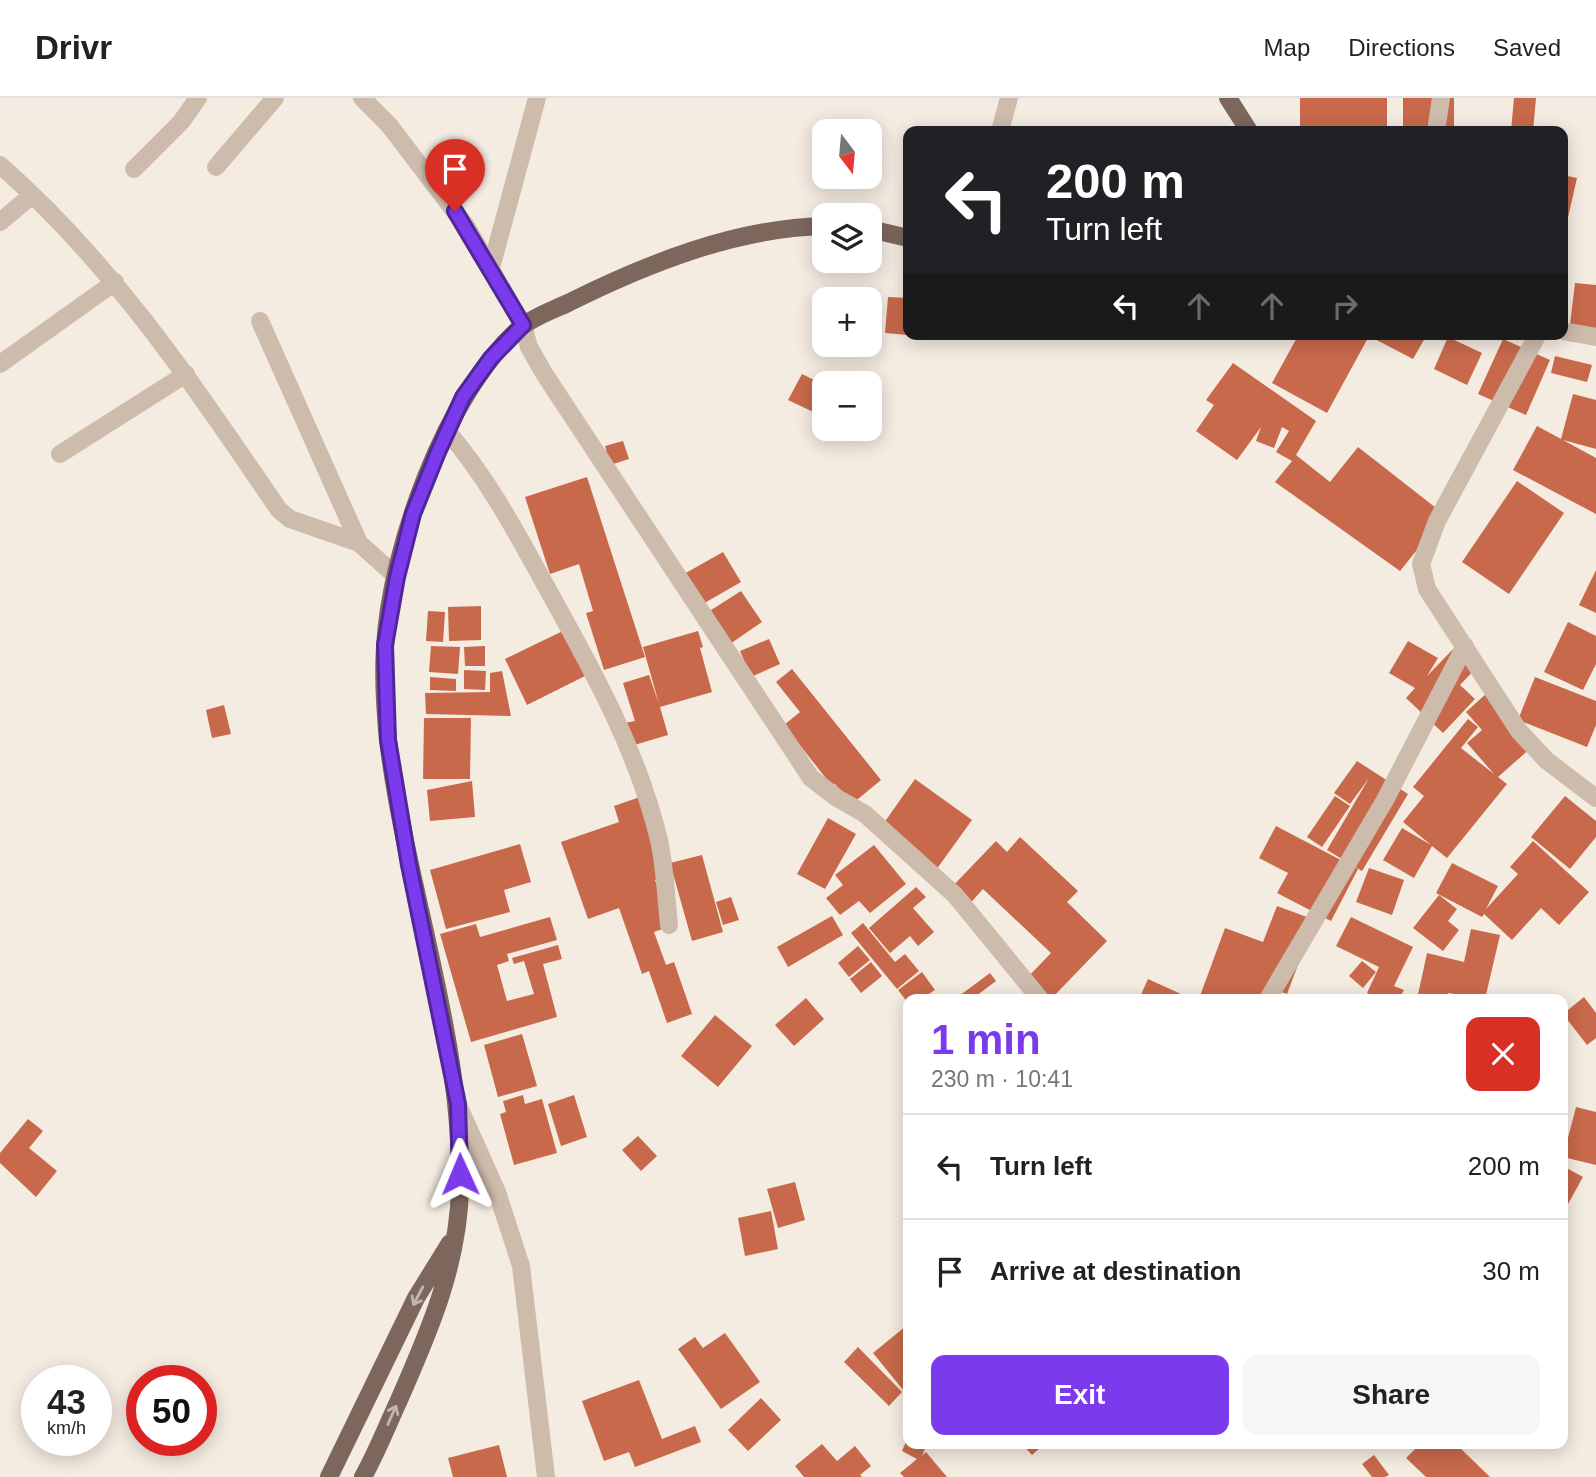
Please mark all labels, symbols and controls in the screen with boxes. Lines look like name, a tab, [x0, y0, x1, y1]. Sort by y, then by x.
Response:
text: Drivr	[35, 29, 112, 66]
text: Map	[1264, 34, 1310, 61]
text: Directions	[1348, 34, 1455, 61]
text: Saved	[1493, 34, 1561, 61]
north arrow	[812, 119, 882, 189]
map controls	[812, 119, 882, 441]
pin	[425, 139, 485, 211]
icon: arrive	[436, 150, 474, 188]
icon: left	[931, 154, 1022, 245]
text: 200 m	[1046, 154, 1185, 208]
button: layers	[812, 203, 882, 273]
text: Turn left	[1046, 211, 1162, 247]
button: +	[812, 287, 882, 357]
icon: left	[1107, 287, 1145, 325]
icon: ahead	[1180, 287, 1218, 325]
icon: ahead	[1253, 287, 1291, 325]
icon: right	[1326, 287, 1364, 325]
button: −	[812, 371, 882, 441]
text: 1 min	[931, 1016, 1041, 1063]
button: close	[1466, 1017, 1540, 1091]
text: 230 m · 10:41	[931, 1066, 1073, 1092]
position arrow	[423, 1137, 497, 1211]
icon: left	[931, 1148, 969, 1186]
text: Turn left	[990, 1151, 1092, 1181]
text: 200 m	[1468, 1151, 1540, 1181]
icon: arrive	[931, 1253, 969, 1291]
text: Arrive at destination	[990, 1256, 1241, 1286]
text: 30 m	[1482, 1256, 1540, 1286]
one-way arrow	[411, 1285, 424, 1306]
button: Exit	[931, 1355, 1229, 1435]
button: Share	[1243, 1355, 1540, 1435]
speed limit sign: 50	[126, 1365, 217, 1456]
text: 43	[47, 1382, 86, 1421]
one-way arrow	[386, 1405, 399, 1426]
text: km/h	[47, 1418, 86, 1438]

